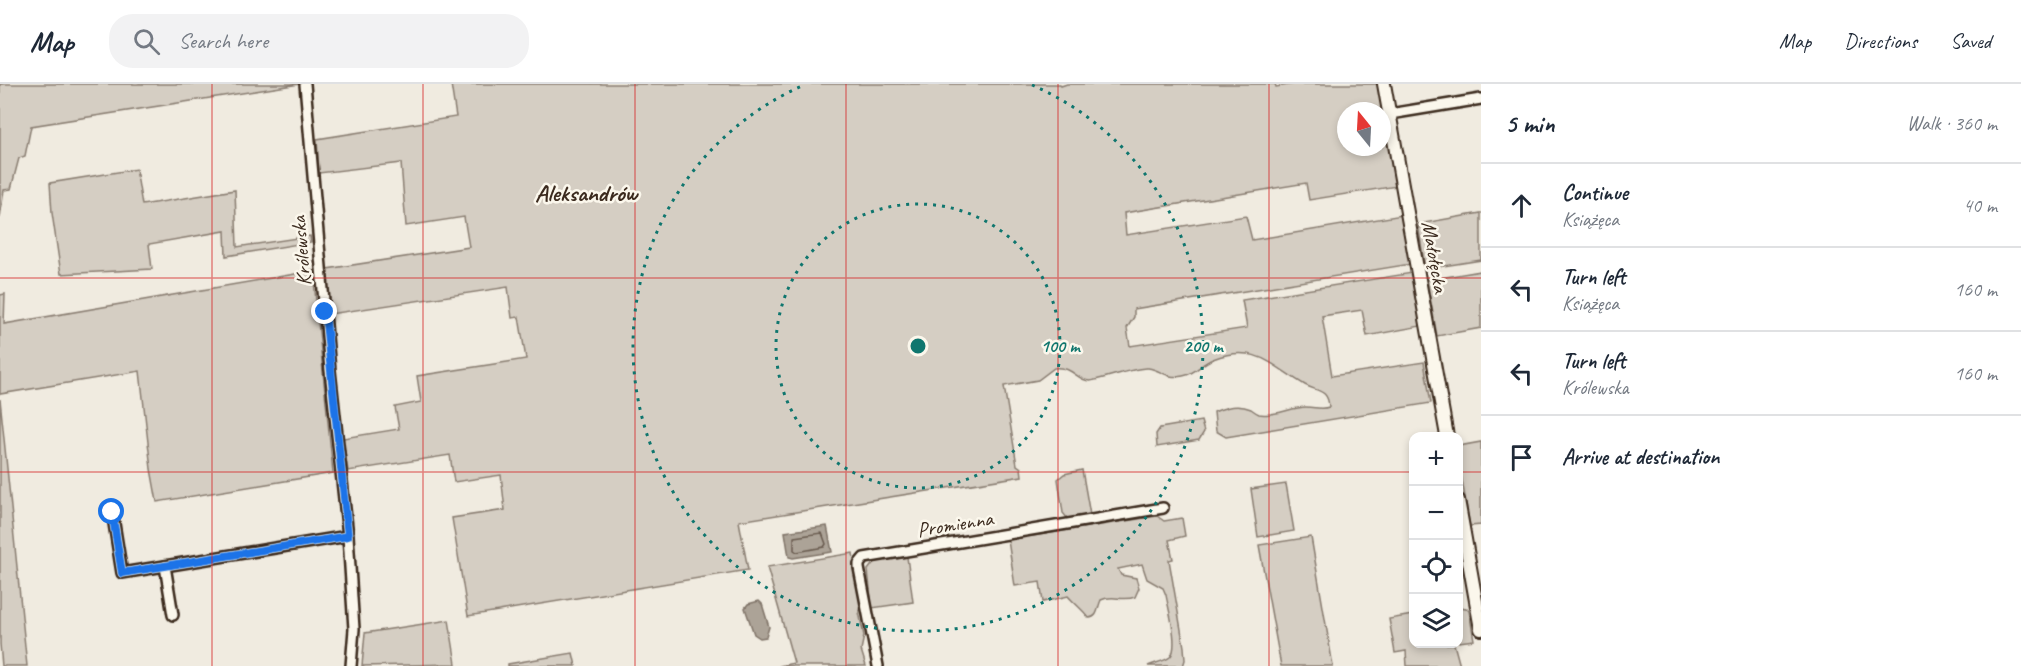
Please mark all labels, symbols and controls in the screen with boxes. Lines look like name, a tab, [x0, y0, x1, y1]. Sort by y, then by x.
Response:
search box	[109, 14, 529, 68]
text: Map	[30, 24, 73, 59]
icon: search	[130, 25, 163, 58]
text: Search here	[178, 27, 268, 55]
text: Map	[1779, 28, 1811, 54]
text: Directions	[1844, 28, 1917, 54]
text: Saved	[1950, 28, 1991, 54]
north arrow	[1337, 102, 1391, 156]
text: 5 min	[1505, 107, 1554, 140]
text: Walk · 360 m	[1907, 111, 1997, 136]
district label: Aleksandrów	[535, 178, 640, 208]
text: Continue	[1562, 179, 1628, 207]
icon: ahead	[1505, 189, 1538, 222]
text: 40 m	[1963, 193, 1997, 218]
text: Książęca	[1562, 207, 1619, 232]
street label: Królewska	[285, 213, 317, 287]
street label: Małołęcka	[1416, 219, 1454, 297]
text: Turn left	[1562, 263, 1626, 291]
icon: left	[1505, 273, 1538, 306]
text: 160 m	[1954, 277, 1997, 302]
text: Książęca	[1562, 291, 1619, 316]
route end	[311, 298, 337, 324]
text: 100 m	[1041, 335, 1081, 357]
text: 200 m	[1184, 335, 1224, 357]
centre of rings	[908, 336, 928, 356]
text: Turn left	[1562, 347, 1626, 375]
icon: left	[1505, 357, 1538, 390]
text: 160 m	[1954, 361, 1997, 386]
text: Królewska	[1562, 375, 1629, 400]
map controls	[1409, 432, 1463, 648]
button: +	[1409, 432, 1463, 486]
icon: arrive	[1505, 441, 1538, 474]
text: Arrive at destination	[1562, 443, 1719, 471]
button: −	[1409, 486, 1463, 540]
route start	[98, 498, 124, 524]
street label: Promienna	[915, 505, 997, 543]
button: locate	[1409, 540, 1463, 594]
button: layers	[1409, 594, 1463, 648]

